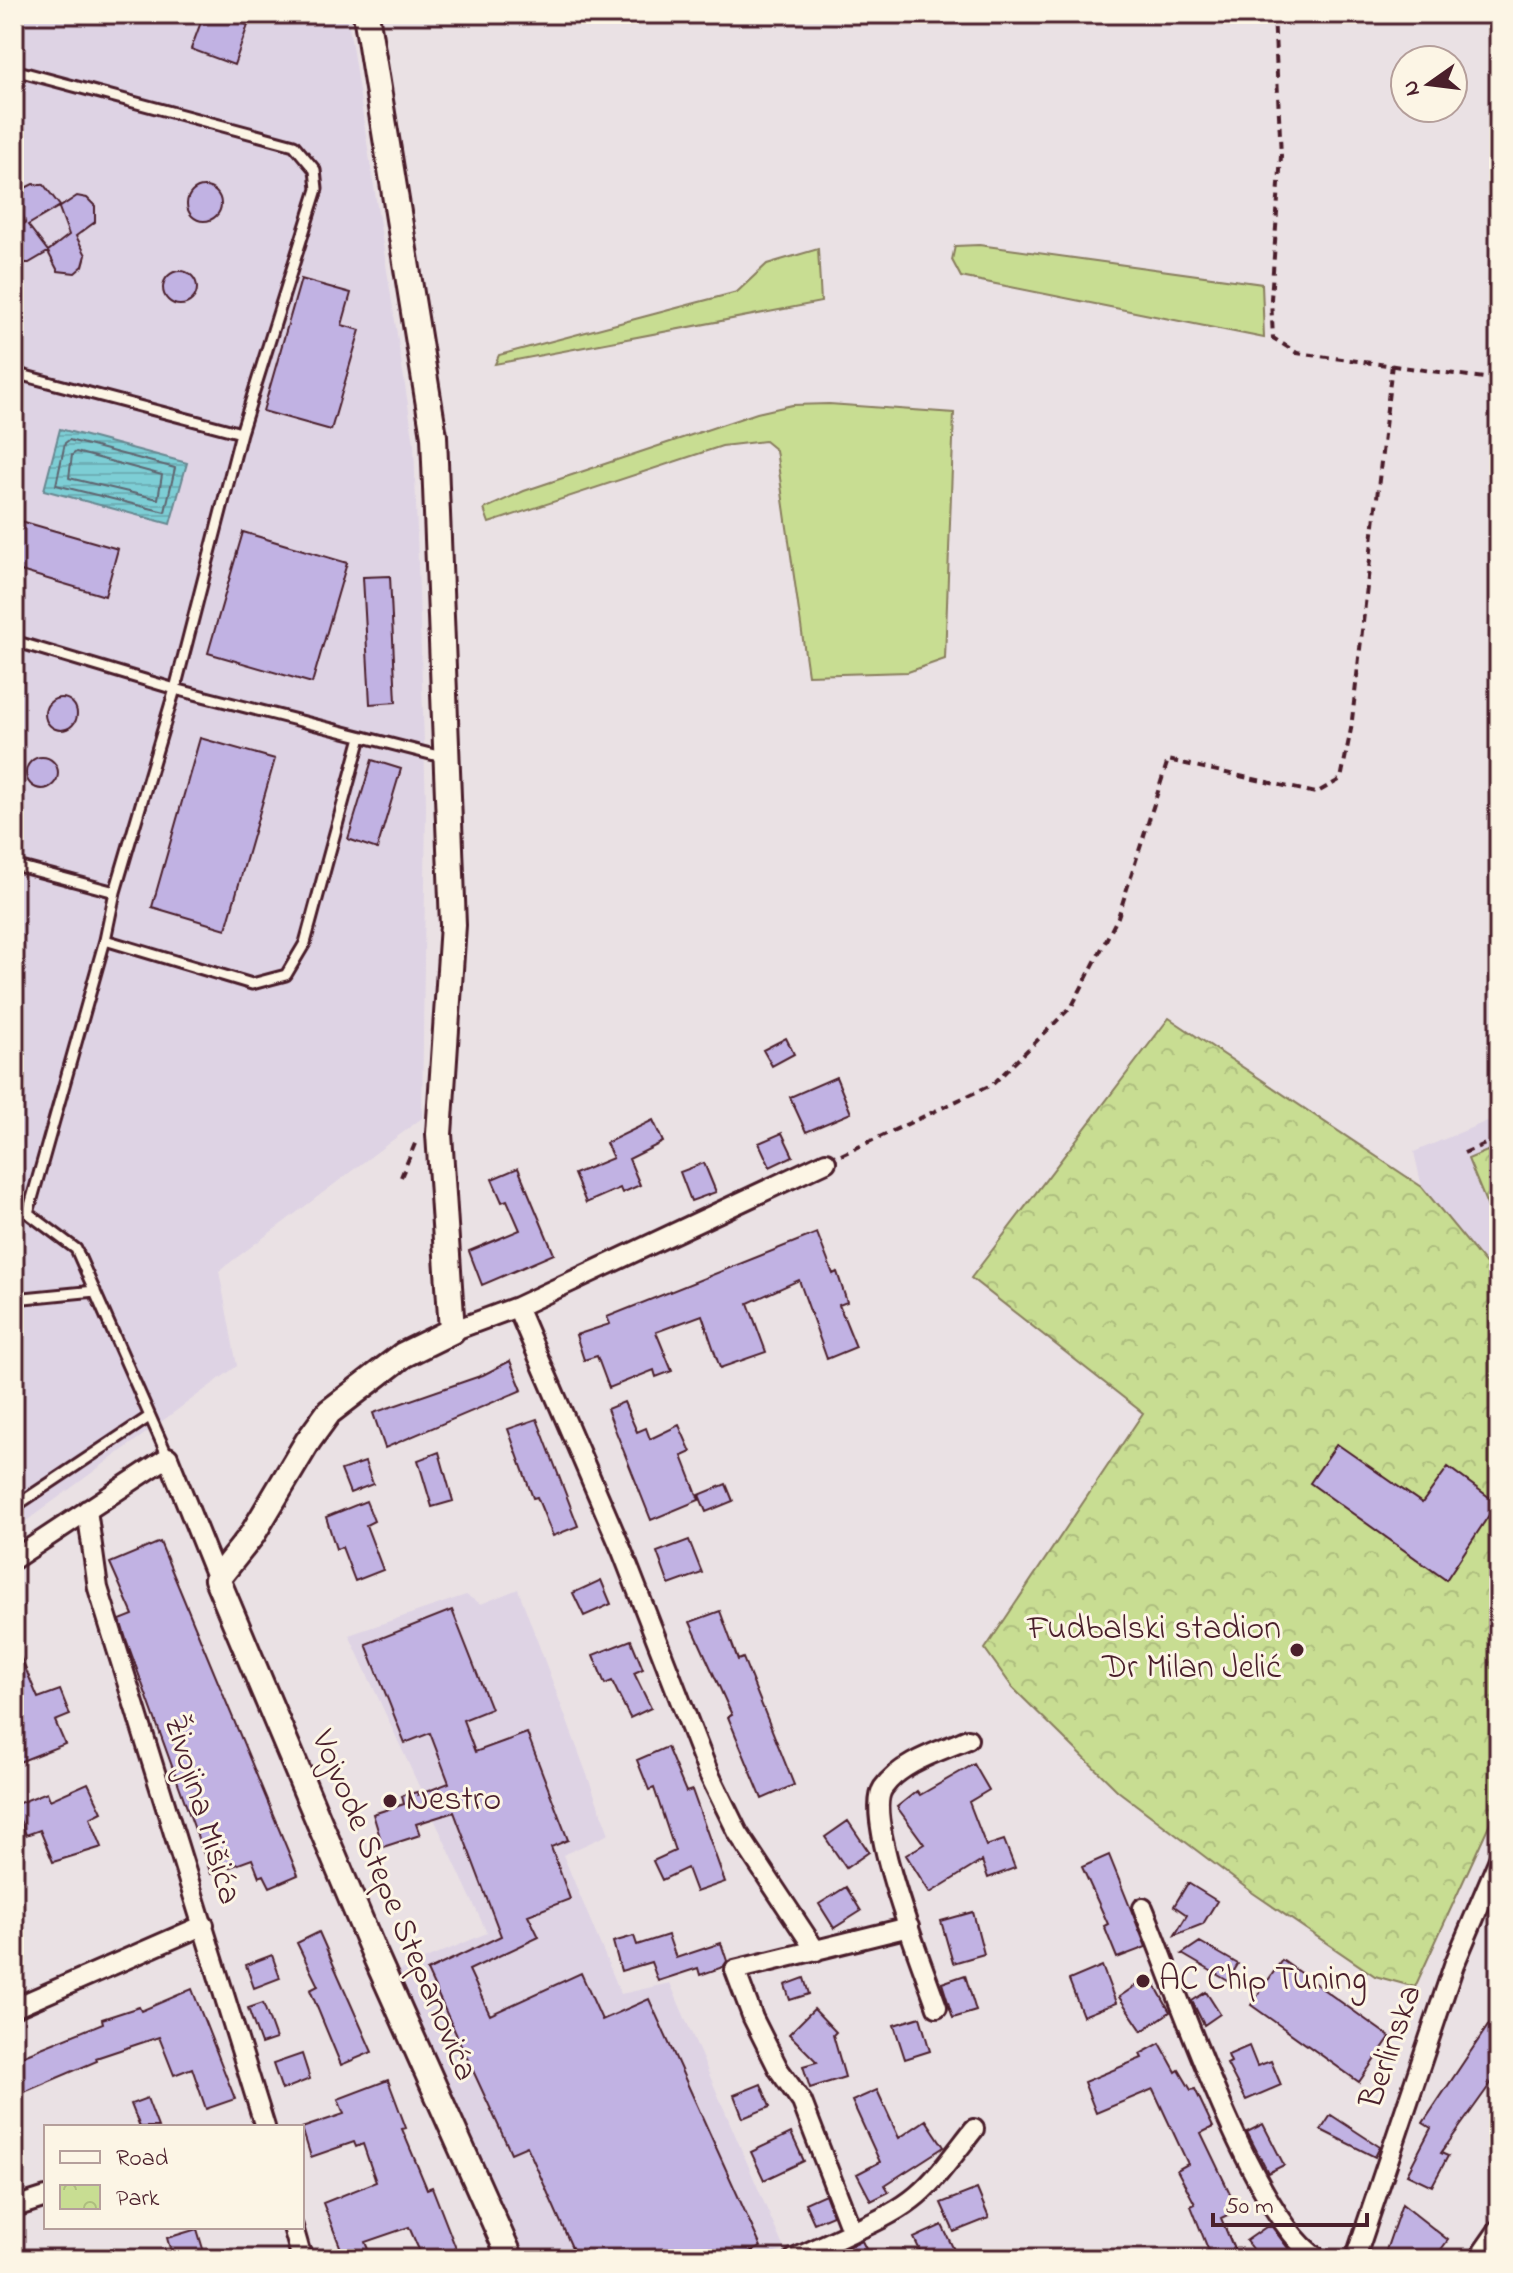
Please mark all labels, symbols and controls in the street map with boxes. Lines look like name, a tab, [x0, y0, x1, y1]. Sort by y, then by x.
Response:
north arrow	[1389, 44, 1469, 124]
text: N	[1395, 77, 1430, 99]
place label: Fudbalski stadion Dr Milan Jelić	[1026, 1605, 1282, 1694]
marker: Fudbalski stadion Dr Milan Jelić	[1288, 1641, 1306, 1659]
street label: Živojina Mišića	[148, 1709, 254, 1911]
street label: Vojvode Stepe Stepanovića	[296, 1722, 490, 2089]
place label: Nestro	[406, 1776, 501, 1826]
marker: Nestro	[381, 1792, 399, 1810]
place label: AC Chip Tuning	[1159, 1956, 1367, 2006]
marker: AC Chip Tuning	[1134, 1972, 1152, 1990]
street label: Berlinska	[1347, 1978, 1436, 2117]
legend	[44, 2125, 304, 2229]
text: Road	[116, 2142, 169, 2177]
scale bar	[1213, 2177, 1367, 2227]
text: Park	[116, 2182, 160, 2217]
text: 50 m	[1225, 2190, 1274, 2225]

